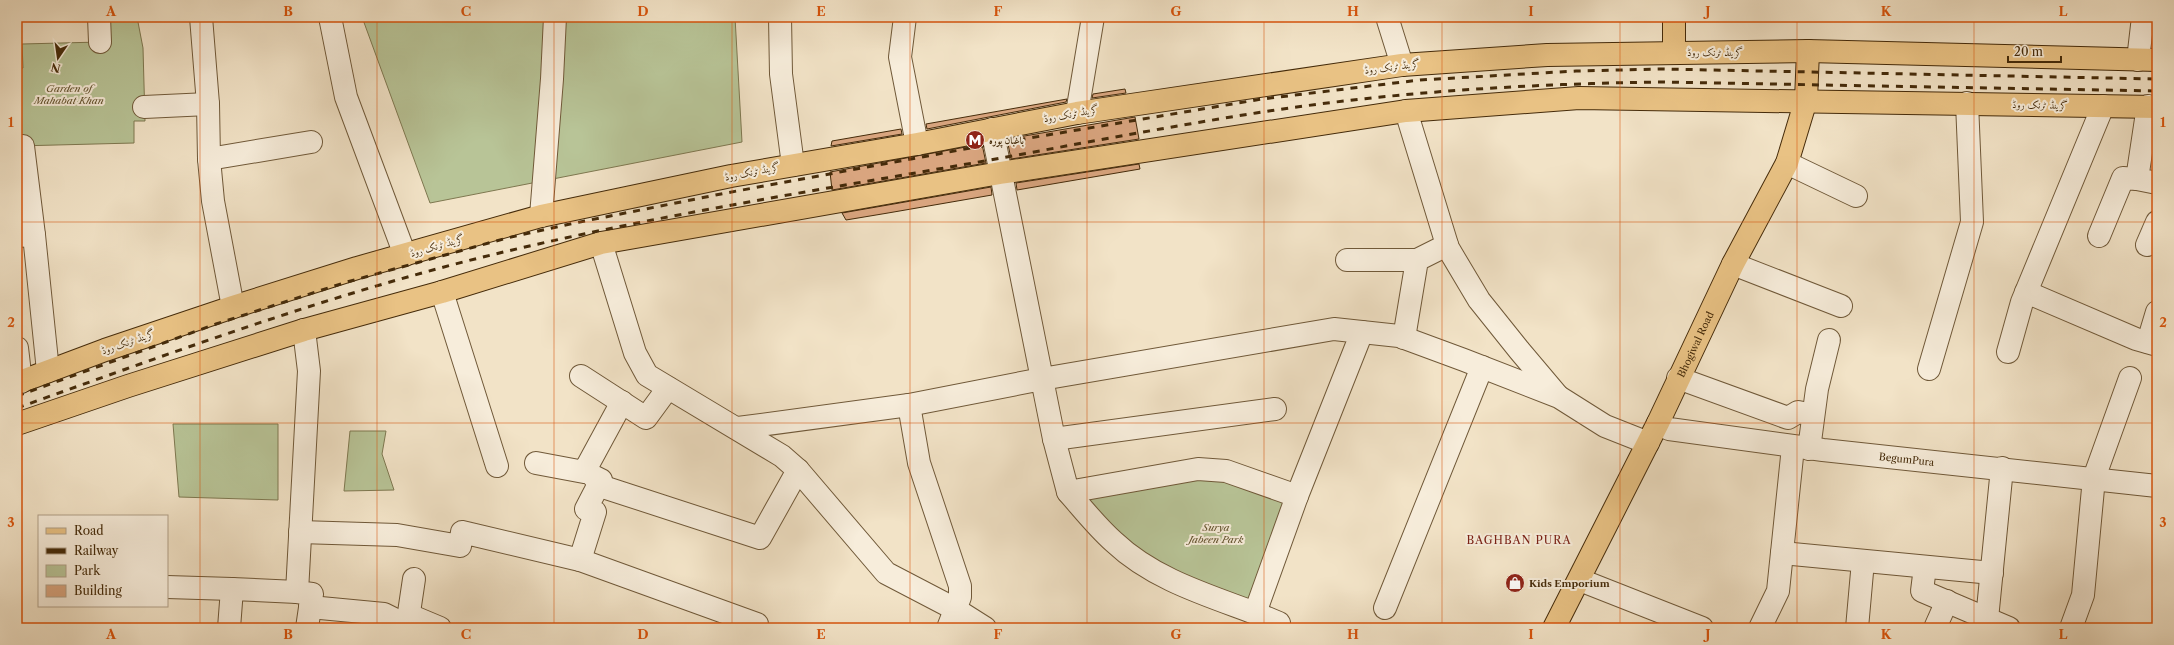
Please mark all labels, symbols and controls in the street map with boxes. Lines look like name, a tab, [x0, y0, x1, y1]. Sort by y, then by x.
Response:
text: A	[105, 3, 117, 19]
text: B	[283, 3, 293, 19]
text: C	[461, 3, 471, 19]
text: D	[637, 3, 649, 19]
text: E	[816, 3, 826, 19]
text: F	[994, 3, 1003, 19]
text: G	[1170, 3, 1182, 19]
text: H	[1347, 3, 1359, 19]
text: I	[1528, 3, 1534, 19]
text: J	[1703, 3, 1711, 19]
text: K	[1881, 3, 1892, 19]
text: L	[2059, 3, 2068, 19]
north arrow	[38, 38, 78, 78]
scale bar	[2008, 38, 2061, 64]
text: 20 m	[2014, 44, 2043, 59]
street label: گرینڈ ٹرنک روڈ	[1687, 46, 1743, 59]
street label: گرینڈ ٹرنک روڈ	[1364, 57, 1421, 77]
text: N	[49, 60, 62, 76]
park label: Garden of Mahabat Khan	[33, 82, 104, 107]
street label: گرینڈ ٹرنک روڈ	[2012, 98, 2068, 112]
street label: گرینڈ ٹرنک روڈ	[1042, 103, 1100, 125]
text: 1	[8, 114, 14, 130]
text: 1	[2160, 114, 2166, 130]
metro station icon: باغبان پورہ	[964, 129, 986, 151]
place label: باغبان پورہ	[989, 134, 1024, 148]
street label: گرینڈ ٹرنک روڈ	[723, 160, 781, 184]
street label: گرینڈ ٹرنک روڈ	[408, 232, 466, 260]
street label: Bhogiwal Road	[1674, 309, 1716, 379]
text: 2	[7, 314, 15, 330]
text: 2	[2159, 314, 2167, 330]
street label: گرینڈ ٹرنک روڈ	[100, 327, 157, 357]
street label: BegumPura	[1878, 450, 1936, 469]
text: 3	[7, 514, 15, 530]
text: 3	[2159, 514, 2167, 530]
legend	[38, 515, 168, 607]
park label: Surya Jabeen Park	[1186, 521, 1244, 546]
text: Road	[74, 523, 104, 538]
district label: BAGHBAN PURA	[1466, 533, 1572, 547]
text: Railway	[74, 543, 119, 558]
text: Park	[74, 563, 101, 578]
shop icon: Kids Emporium	[1504, 572, 1526, 594]
place label: Kids Emporium	[1529, 577, 1610, 590]
text: Building	[74, 583, 122, 598]
text: A	[105, 626, 117, 642]
text: B	[283, 626, 293, 642]
text: C	[461, 626, 471, 642]
text: D	[637, 626, 649, 642]
text: E	[816, 626, 826, 642]
text: F	[994, 626, 1003, 642]
text: G	[1170, 626, 1182, 642]
text: H	[1347, 626, 1359, 642]
text: I	[1528, 626, 1534, 642]
text: J	[1703, 626, 1711, 642]
text: K	[1881, 626, 1892, 642]
text: L	[2059, 626, 2068, 642]

